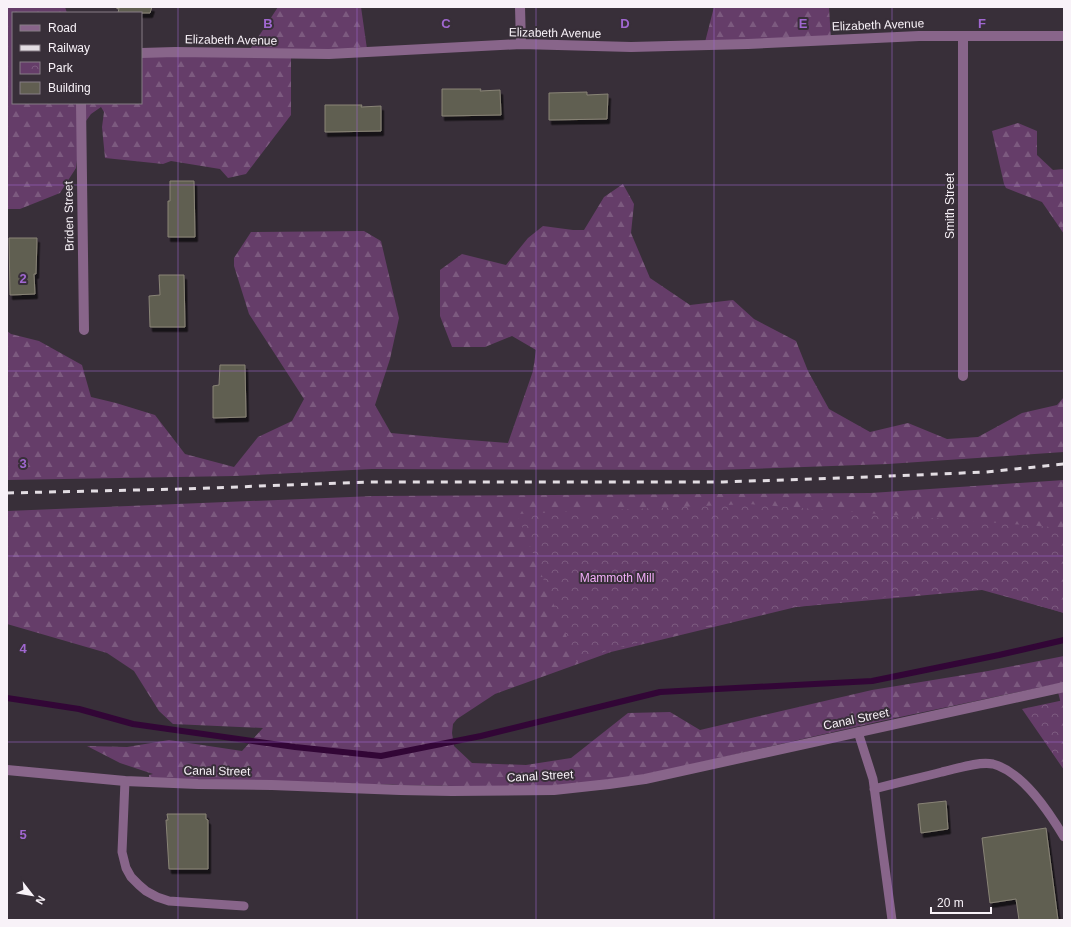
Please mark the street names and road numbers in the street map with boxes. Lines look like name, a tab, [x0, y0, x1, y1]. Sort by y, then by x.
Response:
street label: Elizabeth Avenue	[832, 16, 925, 34]
street label: Elizabeth Avenue	[509, 25, 602, 41]
street label: Elizabeth Avenue	[185, 32, 278, 48]
street label: Smith Street	[943, 172, 957, 239]
street label: Briden Street	[61, 180, 77, 251]
street label: Canal Street	[822, 705, 891, 733]
street label: Canal Street	[184, 763, 251, 779]
street label: Canal Street	[506, 767, 574, 785]

